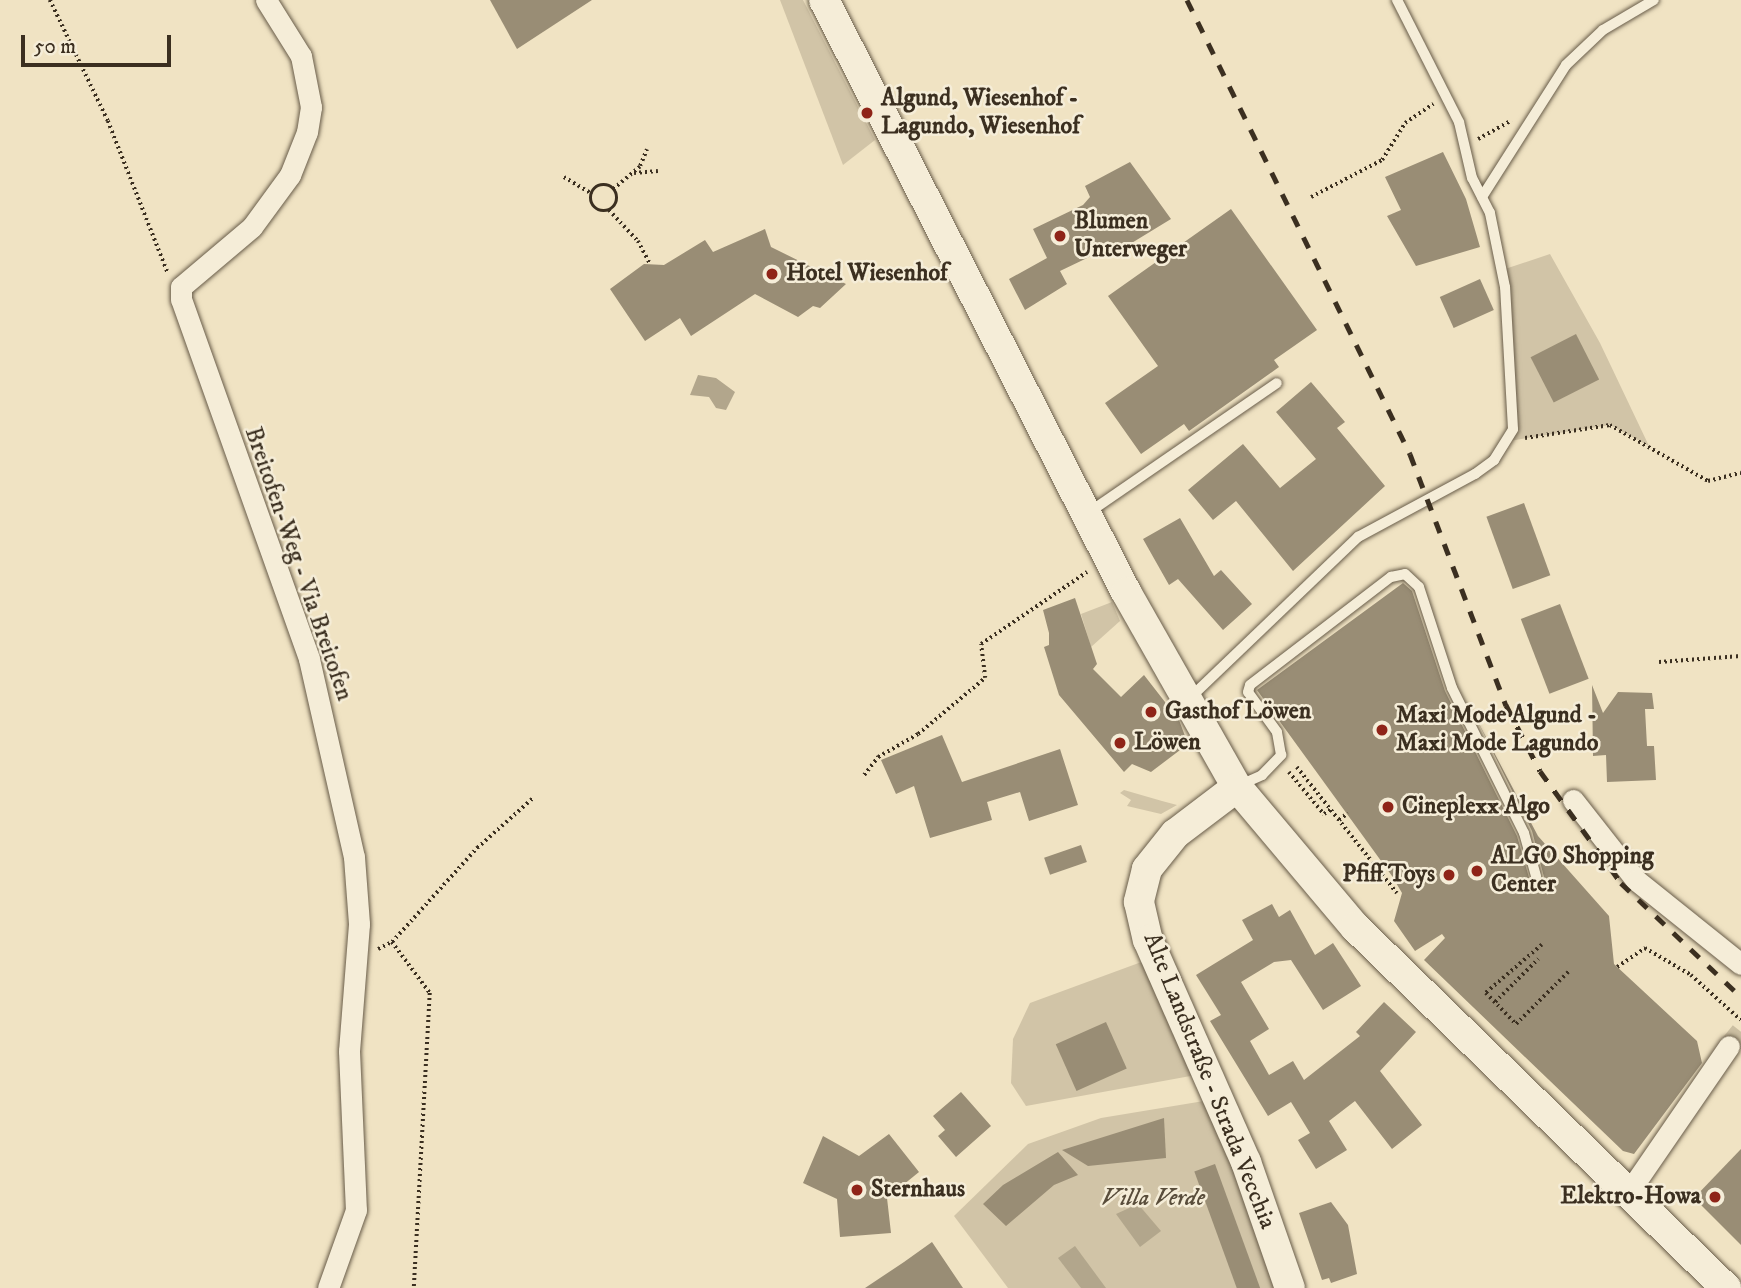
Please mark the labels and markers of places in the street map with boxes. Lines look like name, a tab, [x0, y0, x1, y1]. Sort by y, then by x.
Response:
place label: Algund, Wiesenhof - Lagundo, Wiesenhof	[881, 85, 1080, 141]
marker: Algund, Wiesenhof - Lagundo, Wiesenhof	[859, 105, 875, 121]
place label: Blumen Unterweger	[1074, 208, 1187, 264]
marker: Blumen Unterweger	[1052, 228, 1068, 244]
place label: Hotel Wiesenhof	[786, 260, 948, 288]
marker: Hotel Wiesenhof	[764, 266, 780, 282]
place label: Gasthof Löwen	[1165, 698, 1311, 726]
place label: Maxi Mode Algund - Maxi Mode Lagundo	[1396, 702, 1598, 758]
marker: Gasthof Löwen	[1143, 704, 1159, 720]
marker: Maxi Mode Algund - Maxi Mode Lagundo	[1374, 722, 1390, 738]
place label: Löwen	[1134, 729, 1201, 757]
marker: Löwen	[1112, 735, 1128, 751]
place label: Cineplexx Algo	[1402, 793, 1550, 821]
marker: Cineplexx Algo	[1380, 799, 1396, 815]
place label: ALGO Shopping Center	[1491, 843, 1654, 899]
place label: Pfiff Toys	[1342, 861, 1435, 889]
marker: ALGO Shopping Center	[1469, 863, 1485, 879]
marker: Pfiff Toys	[1441, 867, 1457, 883]
place label: Sternhaus	[871, 1176, 965, 1204]
marker: Sternhaus	[849, 1182, 865, 1198]
place label: Elektro-Howa	[1560, 1183, 1701, 1211]
marker: Elektro-Howa	[1707, 1189, 1723, 1205]

